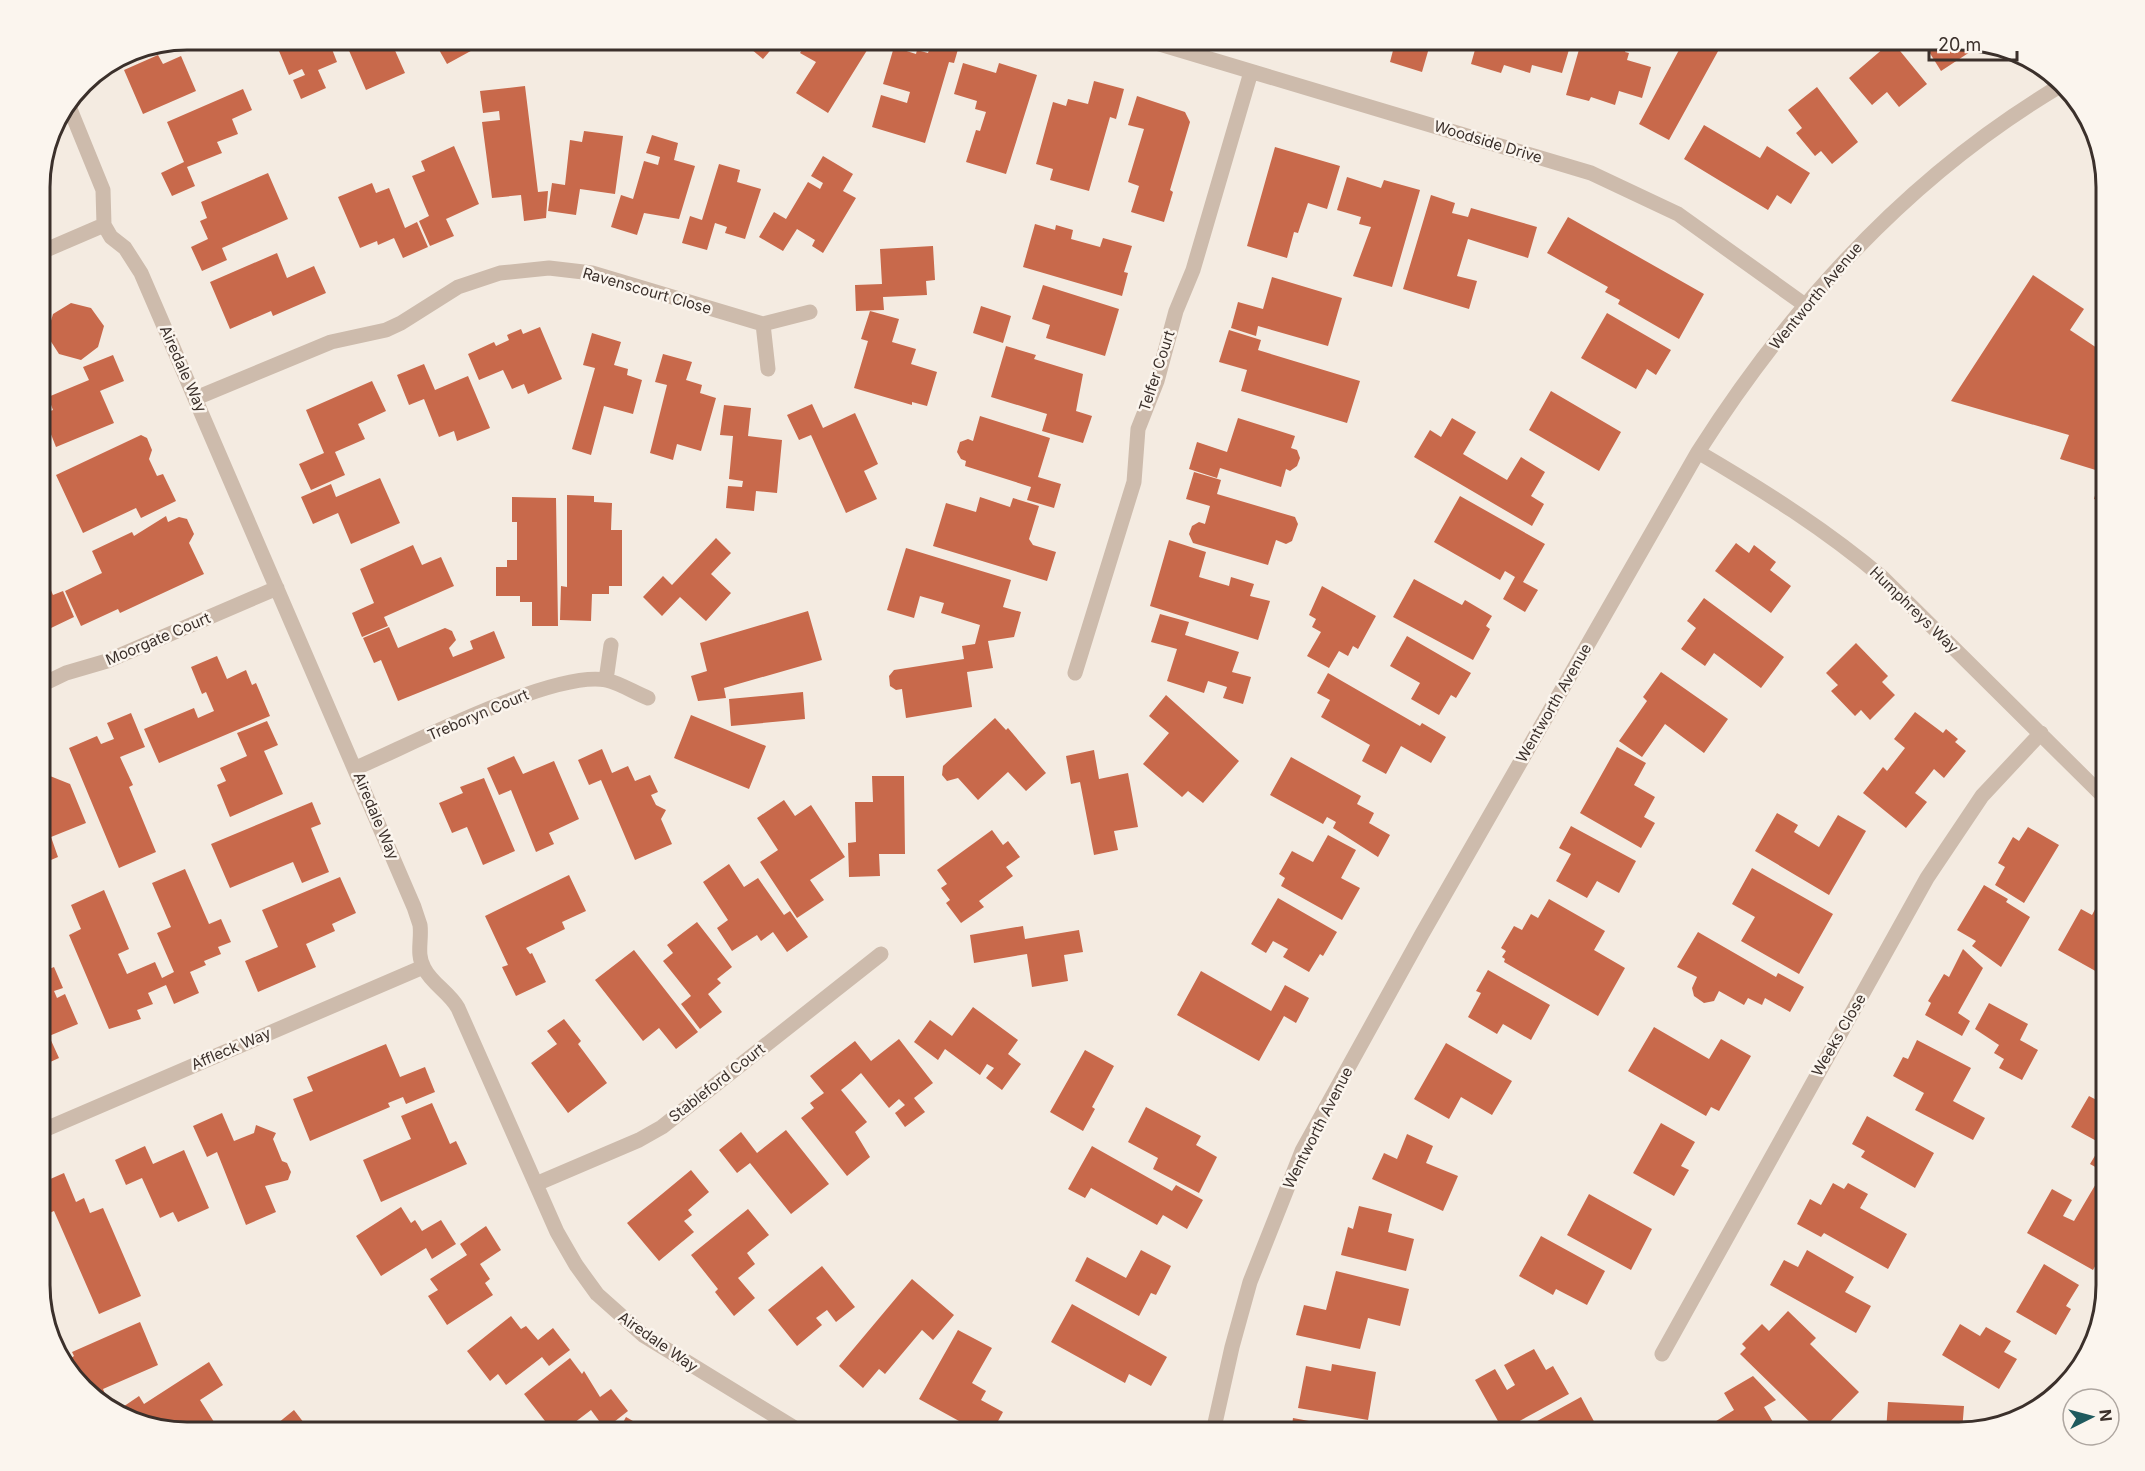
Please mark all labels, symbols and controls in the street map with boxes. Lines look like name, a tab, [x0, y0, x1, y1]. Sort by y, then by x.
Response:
scale bar	[1929, 24, 2018, 62]
text: 20 m	[1938, 34, 1981, 55]
street label: Woodside Drive	[1432, 116, 1545, 167]
street label: Wentworth Avenue	[1765, 238, 1866, 353]
street label: Ravenscourt Close	[581, 263, 714, 318]
street label: Airedale Way	[156, 322, 211, 416]
street label: Telfer Court	[1134, 328, 1179, 414]
street label: Humphreys Way	[1866, 562, 1963, 657]
street label: Moorgate Court	[103, 608, 213, 669]
street label: Wentworth Avenue	[1512, 640, 1595, 766]
street label: Treboryn Court	[424, 685, 531, 744]
street label: Airedale Way	[350, 769, 404, 863]
street label: Weeks Close	[1807, 990, 1870, 1079]
street label: Affleck Way	[188, 1023, 274, 1074]
street label: Stableford Court	[665, 1039, 769, 1126]
street label: Wentworth Avenue	[1279, 1064, 1357, 1192]
street label: Airedale Way	[615, 1307, 702, 1376]
north arrow	[2061, 1387, 2121, 1447]
text: N	[2095, 1408, 2117, 1423]

